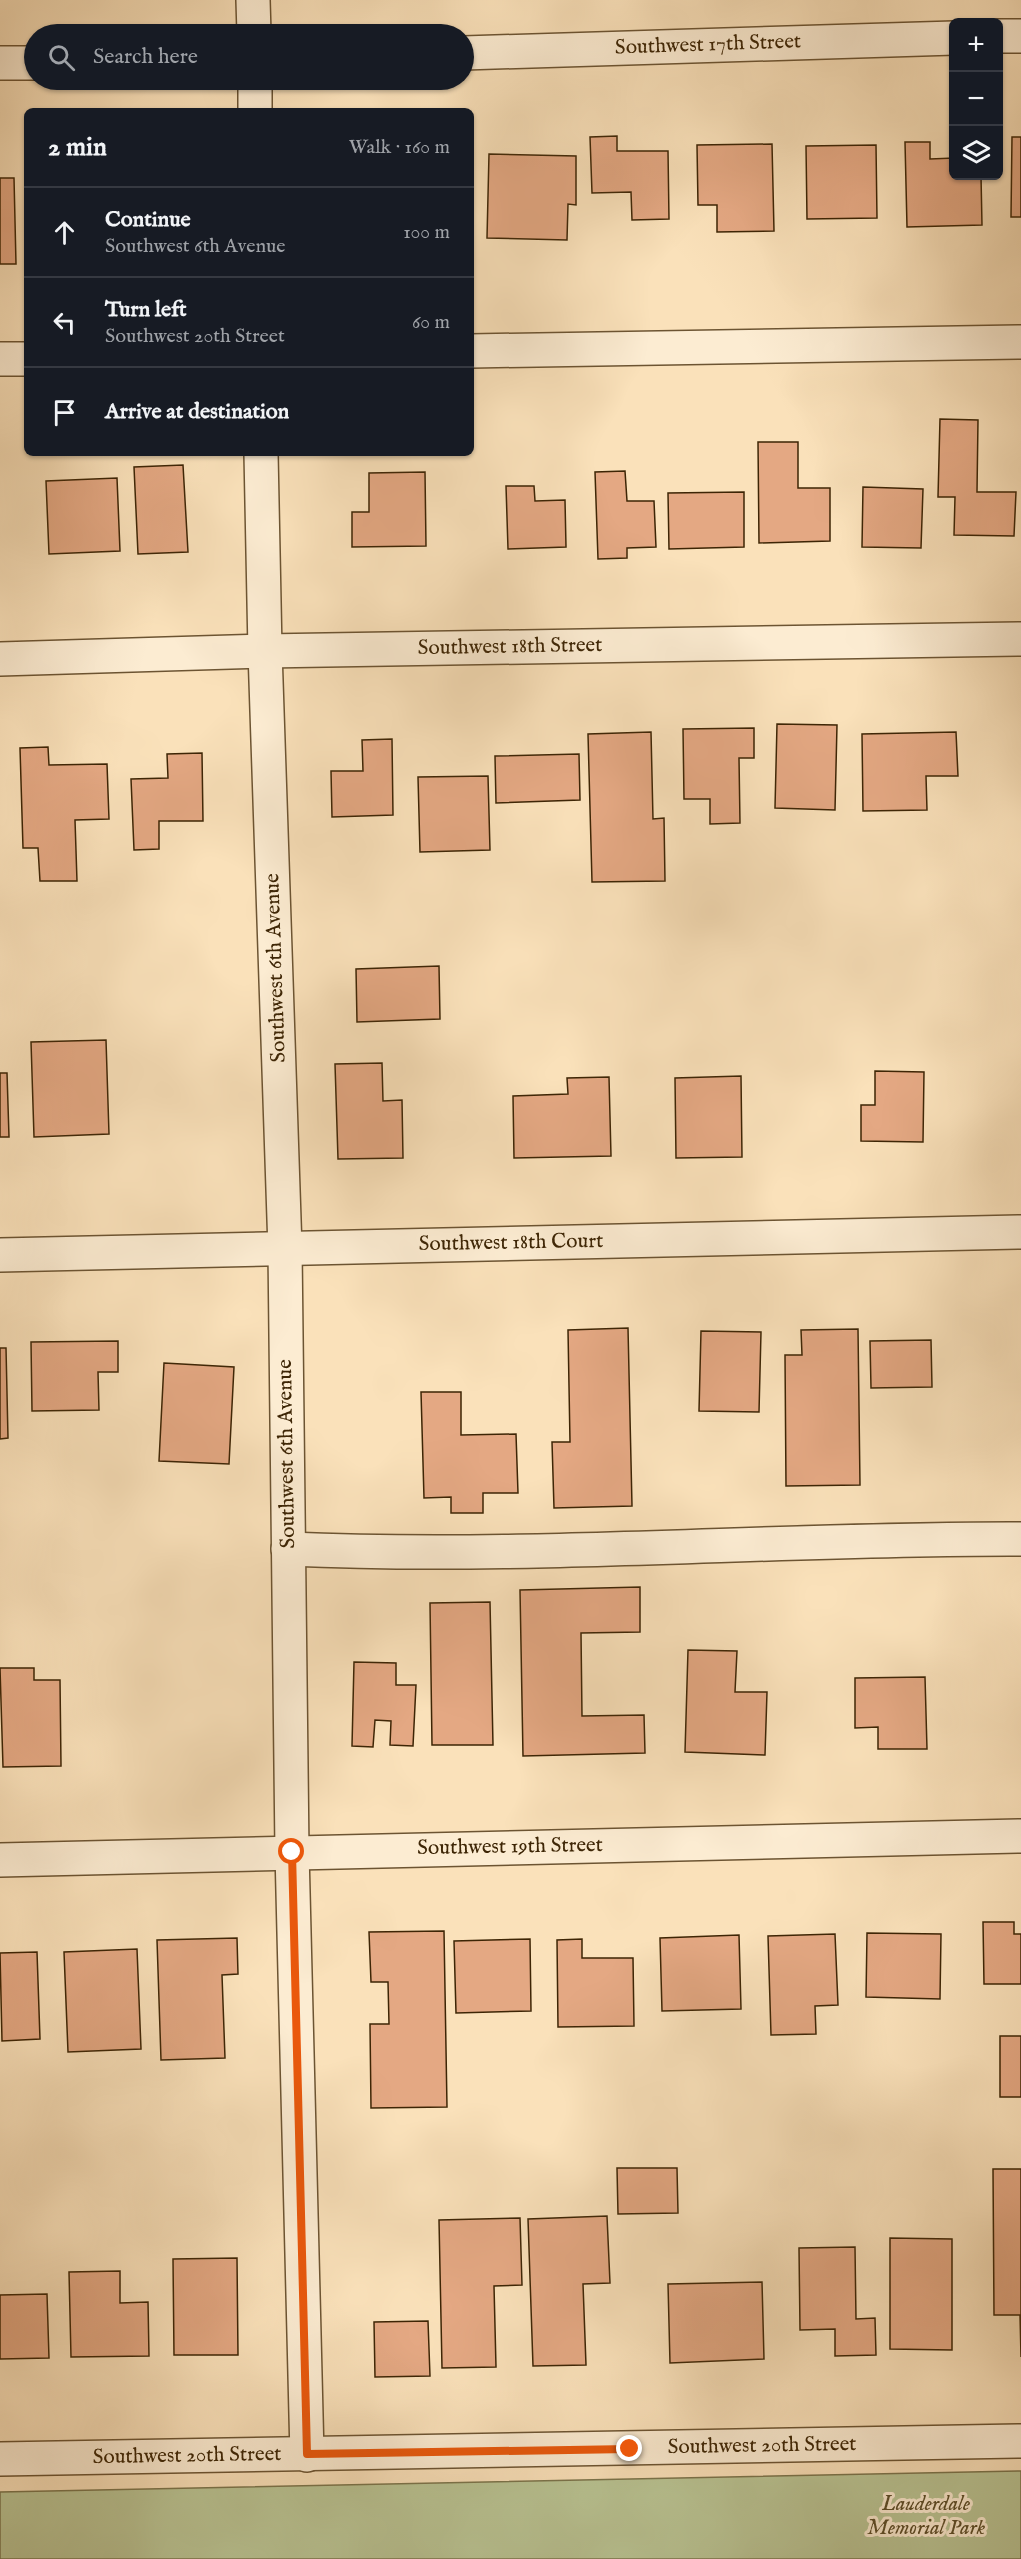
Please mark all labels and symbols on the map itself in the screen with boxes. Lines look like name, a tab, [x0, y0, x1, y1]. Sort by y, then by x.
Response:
street label: Southwest 17th Street	[614, 28, 802, 62]
street label: Southwest 18th Street	[417, 632, 603, 662]
street label: Southwest 6th Avenue	[259, 872, 293, 1063]
street label: Southwest 18th Court	[418, 1228, 604, 1258]
street label: Southwest 6th Avenue	[272, 1359, 302, 1549]
street label: Southwest 19th Street	[417, 1832, 603, 1862]
route start	[278, 1838, 304, 1864]
street label: Southwest 20th Street	[667, 2431, 857, 2461]
route end	[616, 2435, 642, 2461]
street label: Southwest 20th Street	[92, 2441, 282, 2471]
park label: Lauderdale Memorial Park	[867, 2491, 986, 2542]

